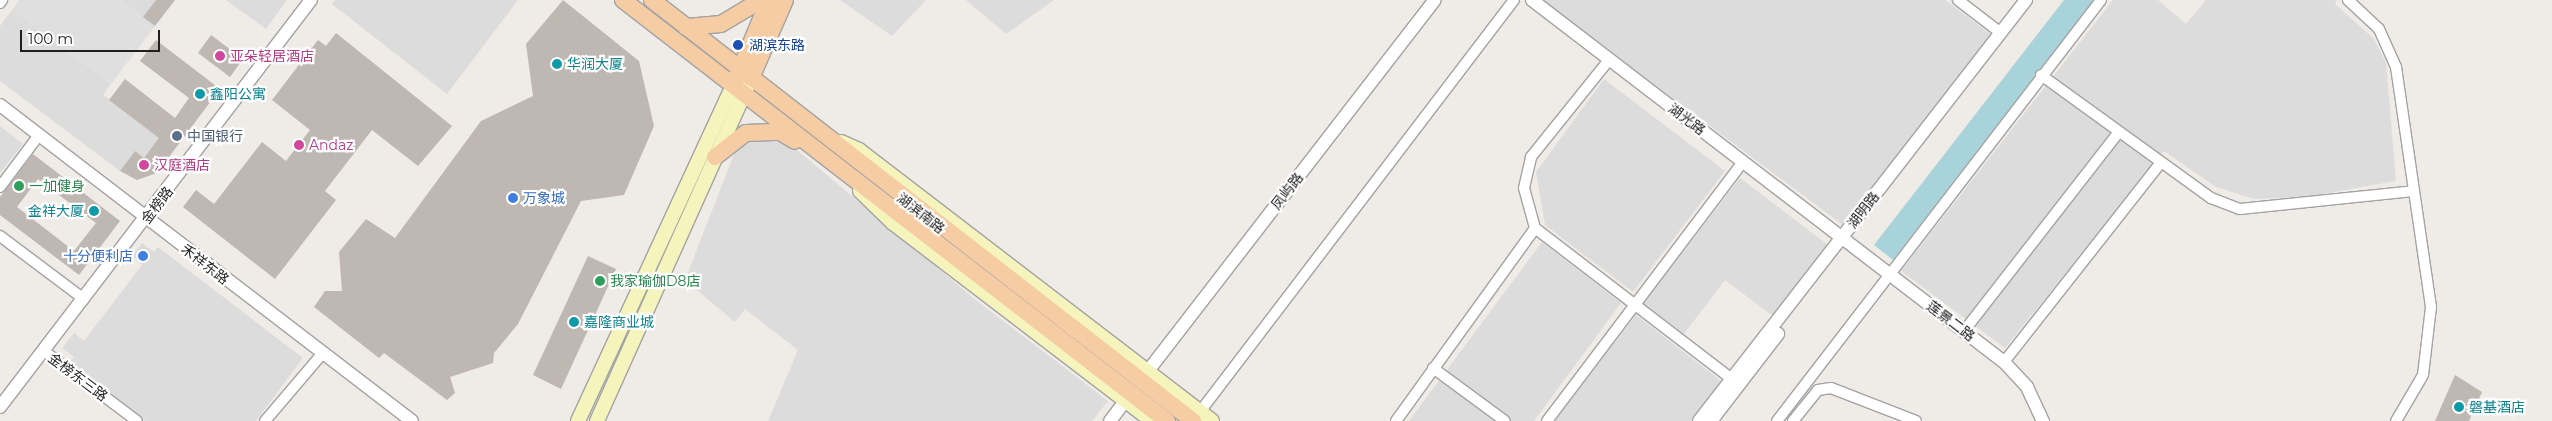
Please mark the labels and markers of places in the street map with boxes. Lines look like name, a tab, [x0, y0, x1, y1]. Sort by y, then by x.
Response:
place label: 湖滨东路	[749, 37, 805, 53]
marker: 湖滨东路	[731, 38, 745, 52]
place label: 亚朵轻居酒店	[230, 48, 314, 64]
marker: 亚朵轻居酒店	[214, 50, 226, 62]
place label: 华润大厦	[567, 56, 623, 72]
marker: 华润大厦	[551, 58, 563, 70]
place label: 鑫阳公寓	[210, 86, 266, 102]
marker: 鑫阳公寓	[194, 88, 206, 100]
place label: 中国银行	[187, 128, 243, 144]
marker: 中国银行	[171, 130, 183, 142]
place label: Andaz	[309, 137, 353, 153]
marker: Andaz	[293, 139, 305, 151]
place label: 汉庭酒店	[154, 157, 210, 173]
marker: 汉庭酒店	[138, 159, 150, 171]
place label: 一加健身	[29, 178, 85, 194]
marker: 一加健身	[13, 180, 25, 192]
place label: 万象城	[523, 190, 565, 206]
marker: 万象城	[507, 192, 519, 204]
place label: 金祥大厦	[28, 203, 84, 219]
marker: 金祥大厦	[88, 205, 100, 217]
place label: 十分便利店	[63, 248, 133, 264]
marker: 十分便利店	[137, 250, 149, 262]
place label: 我家瑜伽D8店	[610, 273, 700, 289]
marker: 我家瑜伽D8店	[594, 275, 606, 287]
place label: 嘉隆商业城	[584, 314, 654, 330]
marker: 嘉隆商业城	[568, 316, 580, 328]
place label: 磐基酒店	[2469, 399, 2525, 415]
marker: 磐基酒店	[2453, 401, 2465, 413]

